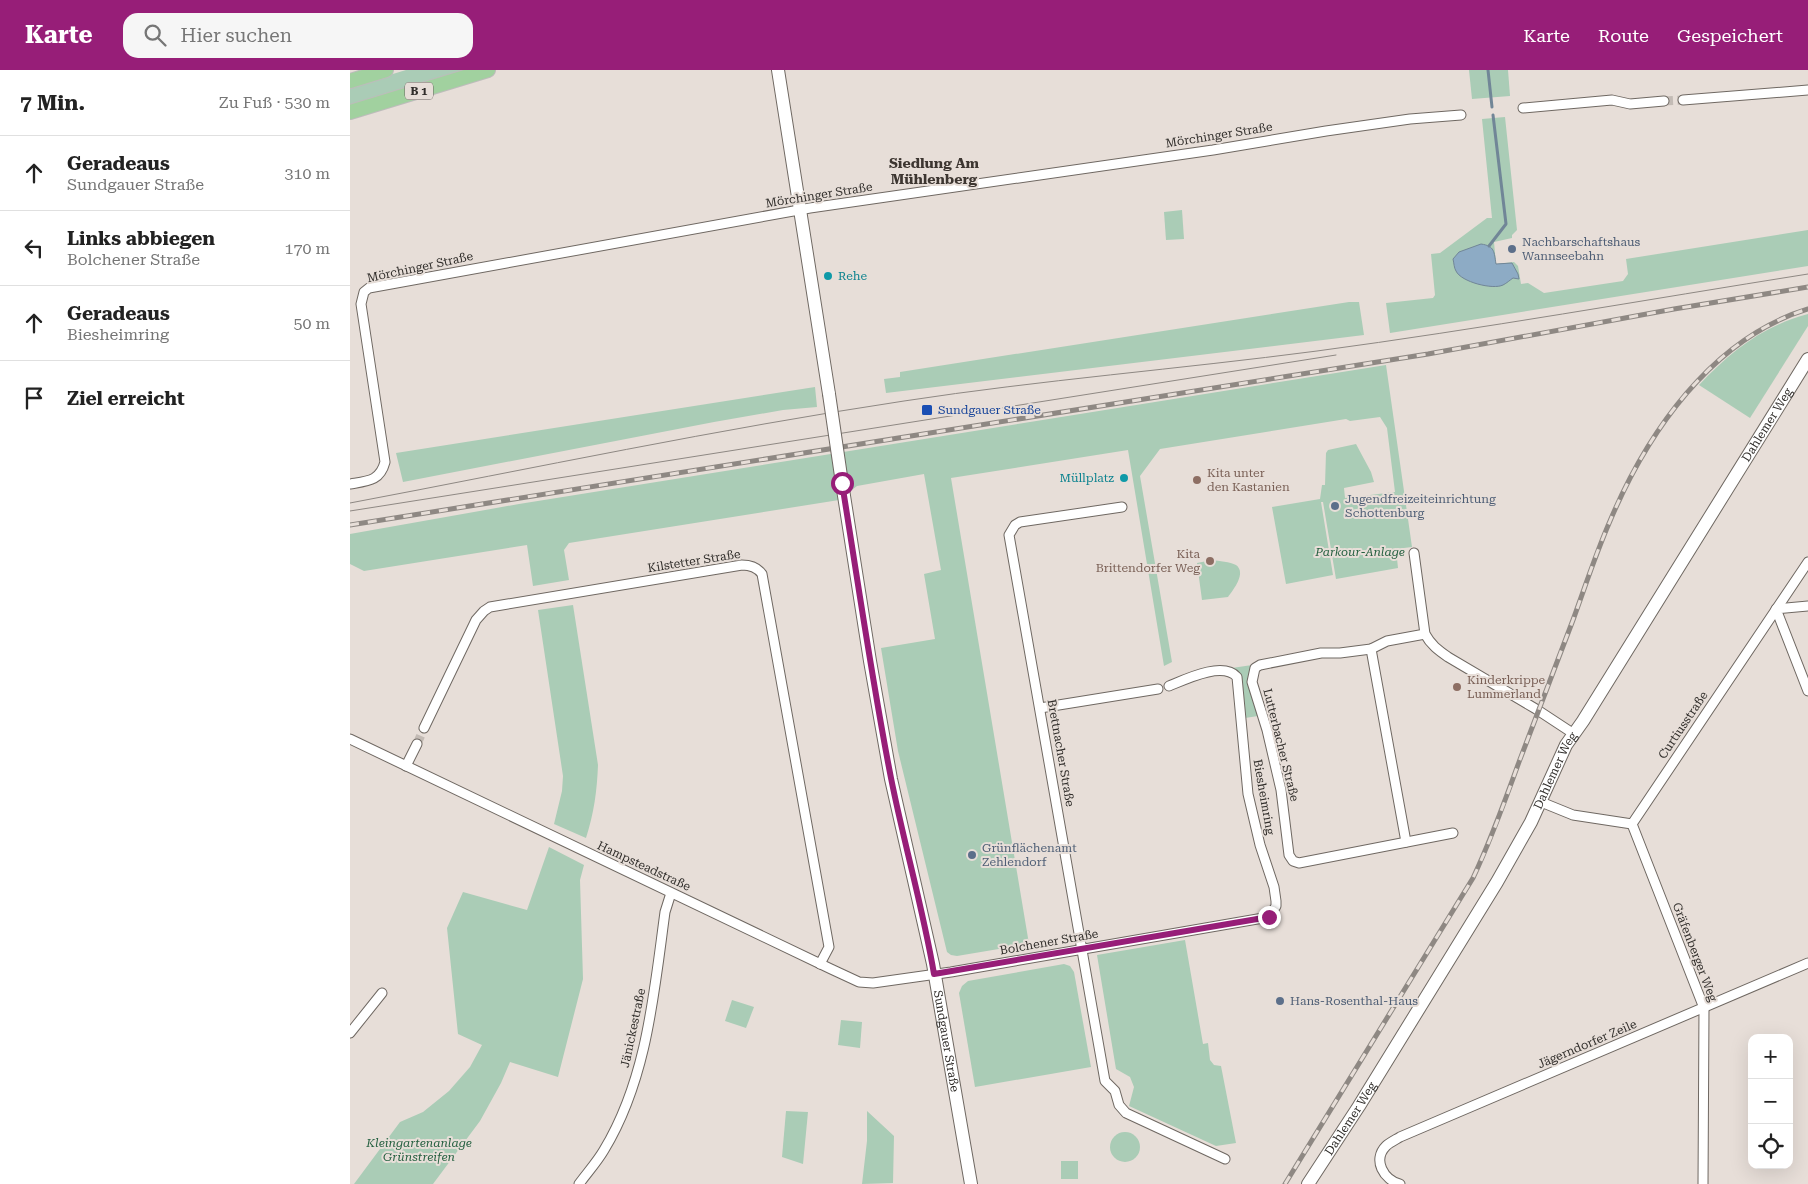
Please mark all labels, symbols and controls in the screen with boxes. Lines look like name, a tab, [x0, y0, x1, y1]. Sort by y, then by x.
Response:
search box	[123, 13, 473, 58]
text: Karte	[25, 21, 93, 49]
icon: search	[141, 21, 169, 49]
text: Hier suchen	[181, 24, 292, 47]
text: Karte	[1523, 25, 1570, 46]
text: Route	[1598, 25, 1649, 46]
text: Gespeichert	[1677, 25, 1783, 46]
road number: B 1	[405, 82, 433, 100]
text: 7 Min.	[20, 91, 85, 115]
text: Zu Fuß · 530 m	[219, 93, 330, 112]
street label: Mörchinger Straße	[1165, 120, 1274, 150]
text: Geradeaus	[67, 152, 170, 175]
district label: Siedlung Am Mühlenberg	[889, 155, 980, 187]
icon: ahead	[20, 159, 48, 187]
text: 310 m	[284, 164, 330, 183]
text: Sundgauer Straße	[67, 175, 204, 194]
street label: Mörchinger Straße	[765, 180, 874, 210]
text: Links abbiegen	[67, 227, 215, 250]
icon: left	[20, 234, 48, 262]
place label: Nachbarschaftshaus Wannseebahn	[1522, 235, 1641, 263]
text: 170 m	[284, 239, 330, 258]
marker: Nachbarschaftshaus Wannseebahn	[1506, 243, 1518, 255]
street label: Mörchinger Straße	[366, 249, 475, 285]
text: Bolchener Straße	[67, 250, 200, 269]
place label: Rehe	[838, 269, 867, 283]
marker: Rehe	[822, 270, 834, 282]
text: Geradeaus	[67, 302, 170, 325]
icon: ahead	[20, 309, 48, 337]
text: 50 m	[293, 314, 330, 333]
text: Biesheimring	[67, 325, 169, 344]
icon: arrive	[20, 384, 48, 412]
street label: Dahlemer Weg	[1739, 385, 1795, 464]
text: Ziel erreicht	[67, 387, 185, 410]
marker: Sundgauer Straße	[920, 403, 934, 417]
place label: Sundgauer Straße	[938, 403, 1041, 417]
place label: Kita unter den Kastanien	[1207, 466, 1290, 494]
place label: Müllplatz	[1060, 471, 1114, 485]
route start	[831, 472, 854, 495]
marker: Müllplatz	[1118, 472, 1130, 484]
marker: Kita unter den Kastanien	[1191, 474, 1203, 486]
place label: Jugendfreizeiteinrichtung Schottenburg	[1345, 492, 1496, 520]
marker: Jugendfreizeiteinrichtung Schottenburg	[1329, 500, 1341, 512]
park label: Parkour-Anlage	[1314, 545, 1405, 559]
street label: Kilstetter Straße	[647, 547, 742, 575]
place label: Kita Brittendorfer Weg	[1096, 547, 1200, 575]
marker: Kita Brittendorfer Weg	[1204, 555, 1216, 567]
place label: Kinderkrippe Lummerland	[1467, 673, 1546, 701]
marker: Kinderkrippe Lummerland	[1451, 681, 1463, 693]
street label: Lutterbacher Straße	[1260, 687, 1302, 803]
street label: Curtiusstraße	[1655, 688, 1711, 761]
street label: Brettnacher Straße	[1045, 698, 1077, 808]
street label: Dahlemer Weg	[1531, 729, 1580, 812]
street label: Biesheimring	[1250, 758, 1278, 836]
street label: Hampsteadstraße	[595, 838, 693, 894]
place label: Grünflächenamt Zehlendorf	[982, 841, 1077, 869]
marker: Grünflächenamt Zehlendorf	[966, 849, 978, 861]
street label: Gräfenberger Weg	[1670, 901, 1720, 1004]
route end	[1258, 906, 1281, 929]
street label: Bolchener Straße	[999, 926, 1100, 958]
street label: Jänickestraße	[618, 987, 648, 1069]
street label: Sundgauer Straße	[931, 989, 962, 1093]
place label: Hans-Rosenthal-Haus	[1290, 994, 1418, 1008]
marker: Hans-Rosenthal-Haus	[1274, 995, 1286, 1007]
street label: Jägerndorfer Zeile	[1535, 1017, 1639, 1071]
map controls	[1748, 1034, 1793, 1169]
button: +	[1748, 1034, 1793, 1079]
street label: Dahlemer Weg	[1322, 1079, 1379, 1158]
button: −	[1748, 1079, 1793, 1124]
button: locate	[1748, 1124, 1793, 1169]
park label: Kleingartenanlage Grünstreifen	[365, 1136, 472, 1164]

